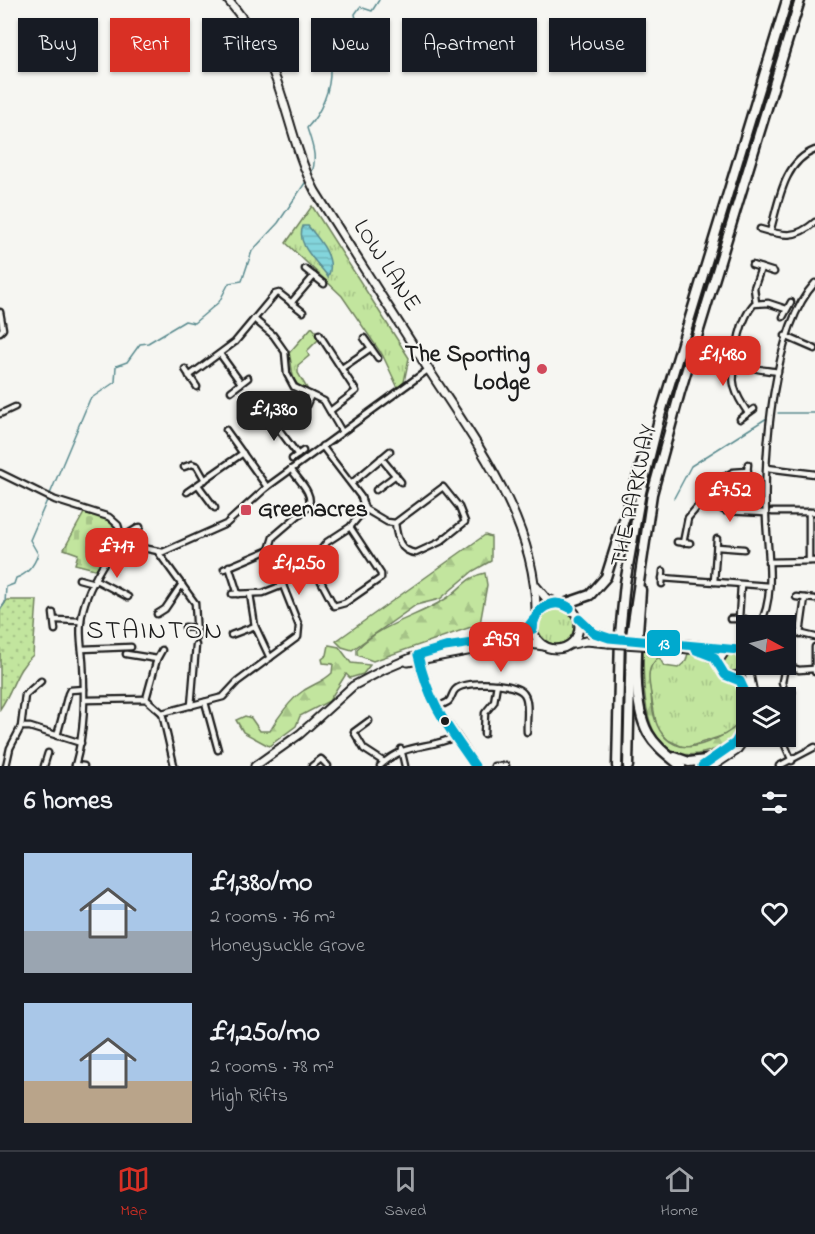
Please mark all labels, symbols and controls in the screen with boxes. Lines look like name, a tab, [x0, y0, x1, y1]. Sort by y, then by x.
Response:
chip: Buy	[18, 18, 98, 72]
chip: Rent	[110, 18, 190, 72]
chip: Filters	[202, 18, 299, 72]
chip: New	[311, 18, 390, 72]
chip: Apartment	[402, 18, 537, 72]
chip: House	[549, 18, 646, 72]
street label: LOW LANE	[343, 213, 429, 319]
pin: £1,480	[674, 336, 772, 387]
place label: The Sporting Lodge	[405, 338, 531, 402]
text: £1,480	[700, 341, 746, 370]
marker: The Sporting Lodge	[535, 362, 549, 376]
pin: £1,380	[225, 391, 323, 442]
text: £1,380	[251, 396, 297, 425]
street label: THE PARKWAY	[603, 422, 667, 570]
pin: £752	[694, 472, 766, 523]
text: £752	[709, 477, 751, 506]
place label: Greenacres	[258, 493, 368, 528]
marker: Greenacres	[239, 503, 253, 517]
pin: £717	[81, 528, 153, 579]
text: £717	[99, 533, 135, 562]
pin: £1,250	[250, 545, 348, 596]
text: £1,250	[273, 550, 325, 579]
district label: STAINTON	[86, 612, 224, 651]
north arrow	[736, 615, 796, 675]
map controls	[736, 615, 796, 747]
pin: £959	[465, 622, 537, 673]
text: £959	[483, 627, 519, 656]
line badge: 13	[646, 629, 681, 657]
text: 13	[658, 633, 670, 657]
button: layers	[736, 687, 796, 747]
unlabelled marker	[439, 715, 451, 727]
text: 6 homes	[24, 783, 113, 821]
icon: filters	[758, 786, 791, 819]
text: £1,380/mo	[210, 865, 313, 903]
icon: home	[72, 877, 144, 949]
icon: heart	[758, 897, 791, 930]
text: 2 rooms · 76 m²	[210, 903, 335, 932]
text: Honeysuckle Grove	[210, 932, 365, 961]
text: £1,250/mo	[210, 1015, 320, 1053]
icon: home	[72, 1027, 144, 1099]
icon: heart	[758, 1047, 791, 1080]
text: 2 rooms · 78 m²	[210, 1053, 334, 1082]
text: High Rifts	[210, 1082, 288, 1111]
tab: Map	[117, 1163, 150, 1223]
tab: Saved	[385, 1163, 426, 1223]
tab: Home	[661, 1163, 698, 1223]

